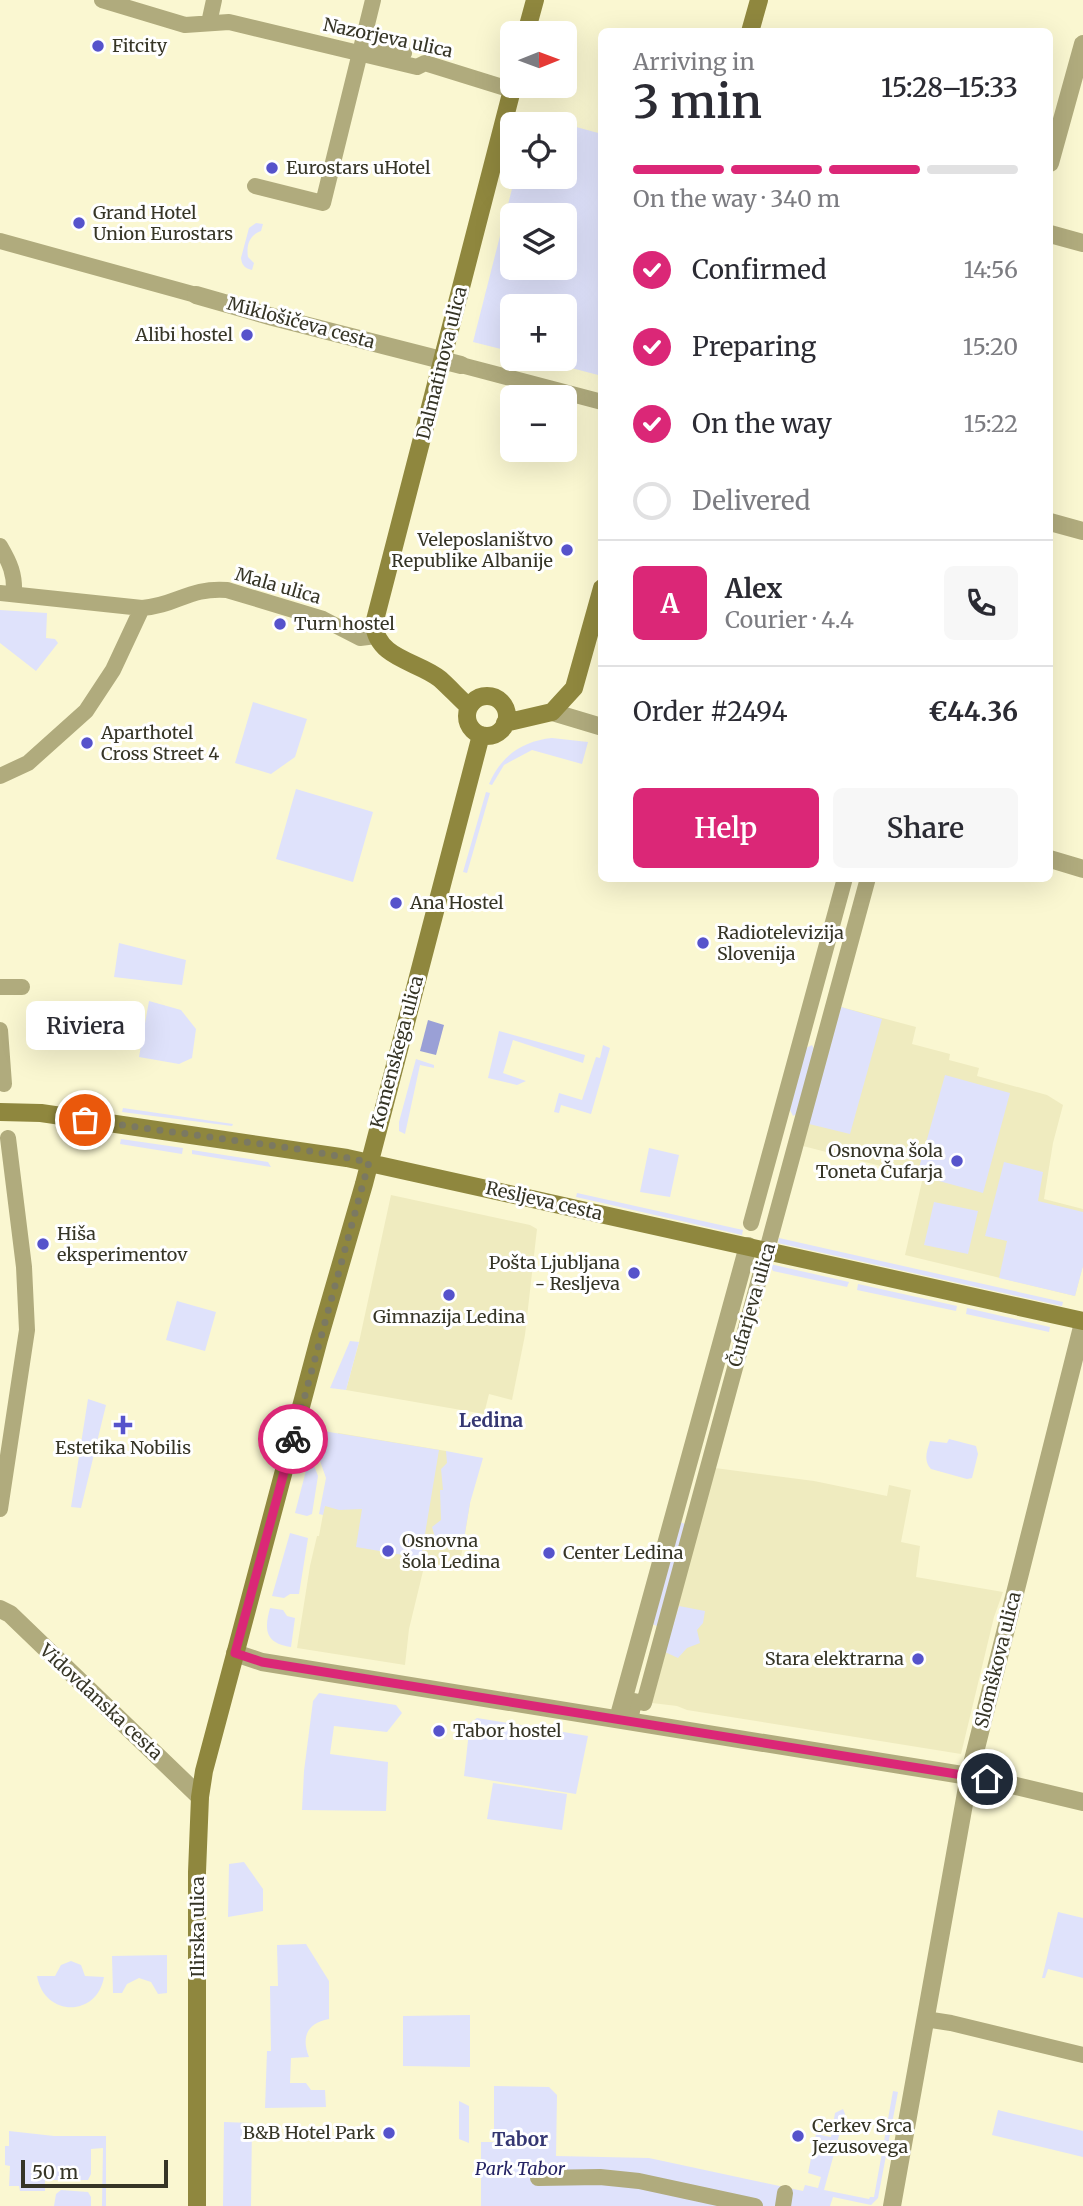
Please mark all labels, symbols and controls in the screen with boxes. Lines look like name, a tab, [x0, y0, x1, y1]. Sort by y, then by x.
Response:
street label: Nazorjeva ulica	[321, 13, 455, 63]
north arrow	[500, 21, 578, 98]
map controls	[500, 21, 577, 462]
place label: Fitcity	[112, 34, 168, 57]
marker: Fitcity	[90, 38, 106, 54]
text: Arriving in	[633, 47, 755, 76]
text: 15:28–15:33	[881, 71, 1018, 104]
text: 3 min	[633, 73, 762, 131]
button: locate	[500, 112, 577, 189]
place label: Eurostars uHotel	[286, 156, 431, 179]
marker: Eurostars uHotel	[264, 160, 280, 176]
text: On the way · 340 m	[633, 184, 840, 213]
place label: Grand Hotel Union Eurostars	[93, 201, 233, 245]
button: layers	[500, 203, 577, 280]
marker: Grand Hotel Union Eurostars	[71, 215, 87, 231]
icon: check	[633, 251, 671, 289]
text: Confirmed	[692, 253, 827, 286]
text: 14:56	[964, 255, 1018, 284]
street label: Dalmatinova ulica	[411, 284, 472, 442]
street label: Miklošičeva cesta	[225, 292, 378, 353]
button: +	[500, 294, 577, 371]
place label: Alibi hostel	[134, 323, 233, 346]
marker: Alibi hostel	[239, 327, 255, 343]
icon: check	[633, 328, 671, 366]
text: Preparing	[692, 330, 816, 363]
text: 15:20	[963, 332, 1018, 361]
button: −	[500, 385, 577, 462]
icon: check	[633, 405, 671, 443]
text: On the way	[692, 407, 832, 440]
text: 15:22	[964, 409, 1018, 438]
text: Delivered	[692, 484, 811, 517]
place label: Veleposlaništvo Republike Albanije	[391, 528, 553, 572]
marker: Veleposlaništvo Republike Albanije	[559, 542, 575, 558]
street label: Mala ulica	[232, 562, 324, 609]
button: phone	[944, 566, 1018, 640]
text: Alex	[725, 572, 782, 605]
text: A	[661, 587, 679, 620]
text: Courier · 4.4	[725, 605, 854, 634]
place label: Turn hostel	[294, 612, 395, 635]
marker: Turn hostel	[272, 616, 288, 632]
text: Order #2494	[633, 695, 787, 728]
text: €44.36	[928, 695, 1018, 728]
place label: Aparthotel Cross Street 4	[100, 721, 219, 765]
marker: Aparthotel Cross Street 4	[79, 735, 95, 751]
button: Help	[633, 788, 819, 868]
button: Share	[833, 788, 1018, 868]
place label: Ana Hostel	[409, 891, 504, 914]
marker: Ana Hostel	[388, 895, 404, 911]
place label: Radiotelevizija Slovenija	[717, 921, 844, 965]
marker: Radiotelevizija Slovenija	[695, 935, 711, 951]
street label: Komenskega ulica	[365, 973, 428, 1131]
callout: Riviera	[25, 1001, 144, 1050]
text: Riviera	[46, 1011, 125, 1040]
pin	[55, 1090, 115, 1150]
icon: bag	[66, 1101, 104, 1139]
place label: Osnovna šola Toneta Čufarja	[816, 1139, 943, 1183]
marker: Osnovna šola Toneta Čufarja	[949, 1153, 965, 1169]
street label: Resljeva cesta	[484, 1176, 605, 1225]
place label: Hiša eksperimentov	[57, 1222, 188, 1266]
marker: Hiša eksperimentov	[35, 1236, 51, 1252]
street label: Čufarjeva ulica	[723, 1240, 780, 1369]
place label: Pošta Ljubljana - Resljeva	[489, 1251, 620, 1295]
marker: Pošta Ljubljana - Resljeva	[626, 1265, 642, 1281]
marker: Gimnazija Ledina	[441, 1287, 457, 1303]
place label: Gimnazija Ledina	[373, 1305, 525, 1328]
courier	[258, 1404, 328, 1474]
district label: Ledina	[459, 1408, 524, 1432]
marker: Estetika Nobilis	[113, 1415, 133, 1435]
icon: bike	[274, 1420, 312, 1458]
place label: Estetika Nobilis	[55, 1436, 191, 1459]
place label: Osnovna šola Ledina	[402, 1529, 500, 1573]
place label: Center Ledina	[563, 1541, 684, 1564]
marker: Osnovna šola Ledina	[380, 1543, 396, 1559]
marker: Center Ledina	[541, 1545, 557, 1561]
street label: Slomškova ulica	[969, 1589, 1026, 1730]
street label: Vidovdanska cesta	[34, 1638, 168, 1765]
place label: Stara elektrarna	[765, 1647, 904, 1670]
marker: Stara elektrarna	[910, 1651, 926, 1667]
place label: Tabor hostel	[453, 1719, 562, 1742]
marker: Tabor hostel	[431, 1723, 447, 1739]
pin	[957, 1749, 1017, 1809]
icon: home	[968, 1760, 1006, 1798]
street label: Ilirska ulica	[186, 1876, 209, 1978]
place label: Cerkev Srca Jezusovega	[811, 2114, 913, 2158]
place label: B&B Hotel Park	[243, 2121, 376, 2144]
marker: B&B Hotel Park	[381, 2125, 397, 2141]
district label: Tabor	[492, 2127, 548, 2151]
marker: Cerkev Srca Jezusovega	[790, 2128, 806, 2144]
scale bar	[21, 2157, 168, 2189]
park label: Park Tabor	[475, 2157, 566, 2180]
text: 50 m	[32, 2160, 78, 2184]

